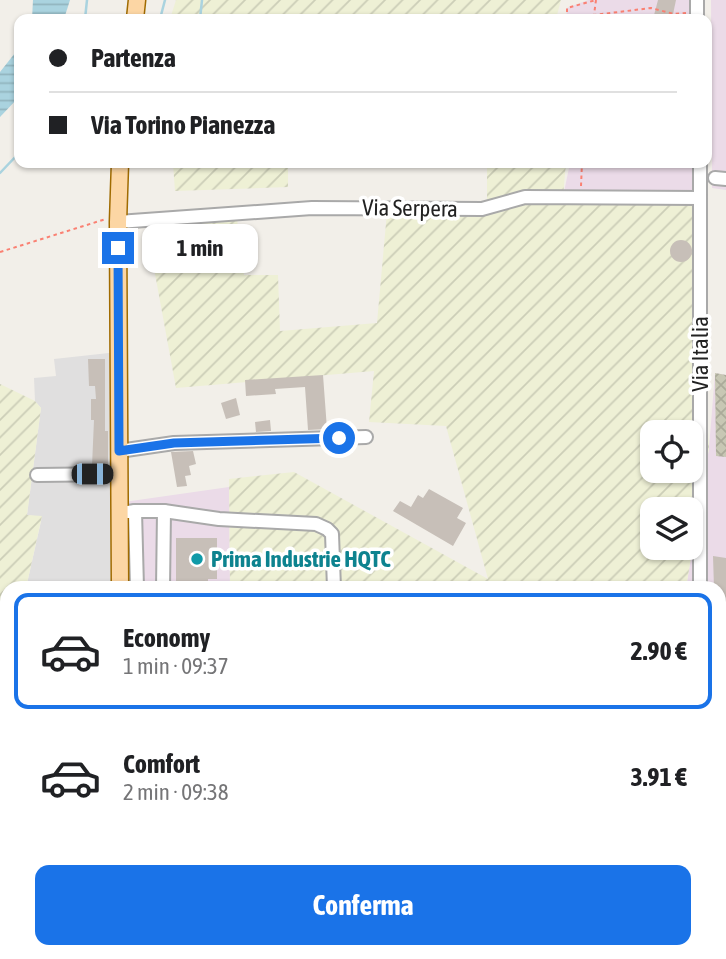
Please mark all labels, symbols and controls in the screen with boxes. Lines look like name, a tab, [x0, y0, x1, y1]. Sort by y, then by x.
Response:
text: Partenza	[91, 43, 176, 73]
text: Via Torino Pianezza	[91, 110, 275, 140]
street label: Via Serpera	[362, 194, 458, 222]
callout: 1 min	[142, 224, 258, 272]
route end	[102, 232, 134, 264]
text: 1 min	[177, 235, 223, 261]
street label: Via Italia	[687, 316, 713, 392]
map controls	[640, 420, 703, 560]
button: locate	[640, 420, 703, 483]
route start	[323, 422, 355, 454]
car	[72, 464, 114, 485]
button: layers	[640, 497, 703, 560]
place label: Prima Industrie HQTC	[211, 546, 391, 572]
marker: Prima Industrie HQTC	[189, 551, 205, 567]
icon: car	[39, 620, 102, 683]
text: Economy	[123, 623, 210, 653]
text: 2.90 €	[630, 636, 687, 666]
text: 1 min · 09:37	[123, 653, 229, 679]
icon: car	[39, 746, 102, 809]
text: Comfort	[123, 749, 200, 779]
text: 3.91 €	[630, 762, 687, 792]
text: 2 min · 09:38	[123, 779, 229, 805]
button: Conferma	[35, 865, 691, 945]

